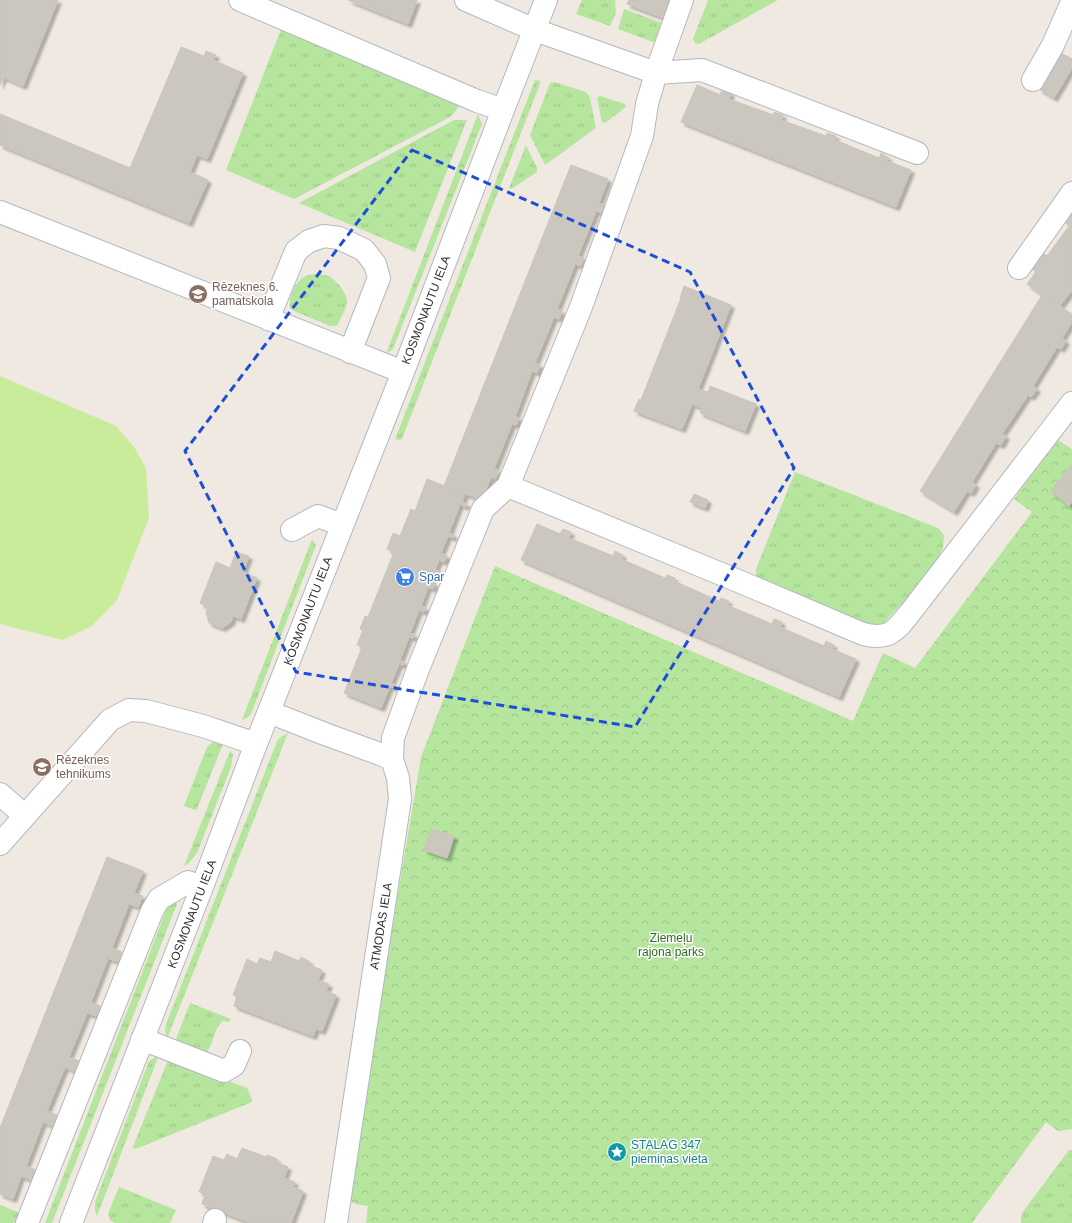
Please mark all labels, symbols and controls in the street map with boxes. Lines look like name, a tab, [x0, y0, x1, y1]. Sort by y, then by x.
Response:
street label: KOSMONAUTU IELA	[399, 254, 453, 366]
place label: Rēzeknes 6. pamatskola	[212, 280, 279, 308]
school or university icon: Rēzeknes 6. pamatskola	[187, 283, 209, 305]
street label: KOSMONAUTU IELA	[281, 555, 335, 667]
supermarket icon: Spar	[394, 566, 416, 588]
place label: Spar	[419, 570, 444, 584]
place label: Rēzeknes tehnikums	[56, 753, 111, 781]
school or university icon: Rēzeknes tehnikums	[31, 756, 53, 778]
street label: KOSMONAUTU IELA	[165, 858, 219, 970]
street label: ATMODAS IELA	[367, 882, 395, 970]
park label: Ziemeļu rajona parks	[638, 931, 704, 959]
place label: STALAG 347 piemiņas vieta	[631, 1138, 708, 1166]
place icon: STALAG 347 piemiņas vieta	[606, 1141, 628, 1163]

